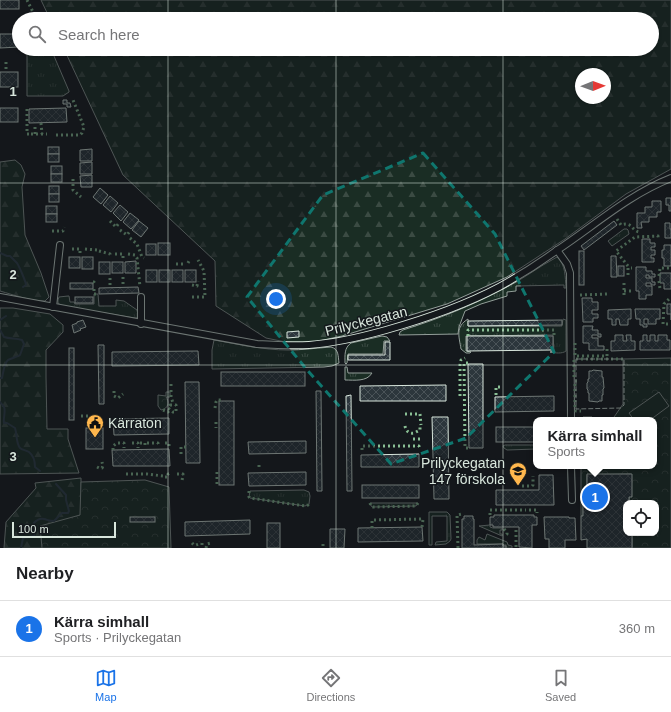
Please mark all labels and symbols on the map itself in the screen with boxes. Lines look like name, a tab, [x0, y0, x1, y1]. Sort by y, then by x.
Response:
north arrow	[575, 68, 611, 104]
text: 1	[9, 84, 17, 99]
text: 2	[9, 267, 17, 282]
your location	[266, 289, 286, 309]
street label: Prilyckegatan	[323, 303, 409, 339]
public building icon: Kärraton	[85, 413, 105, 438]
place label: Kärraton	[108, 415, 162, 431]
text: 3	[9, 449, 17, 464]
place label: Prilyckegatan 147 förskola	[421, 455, 505, 487]
school or university icon: Prilyckegatan 147 förskola	[508, 461, 528, 486]
pin: 1	[582, 482, 608, 512]
scale bar	[12, 520, 116, 539]

